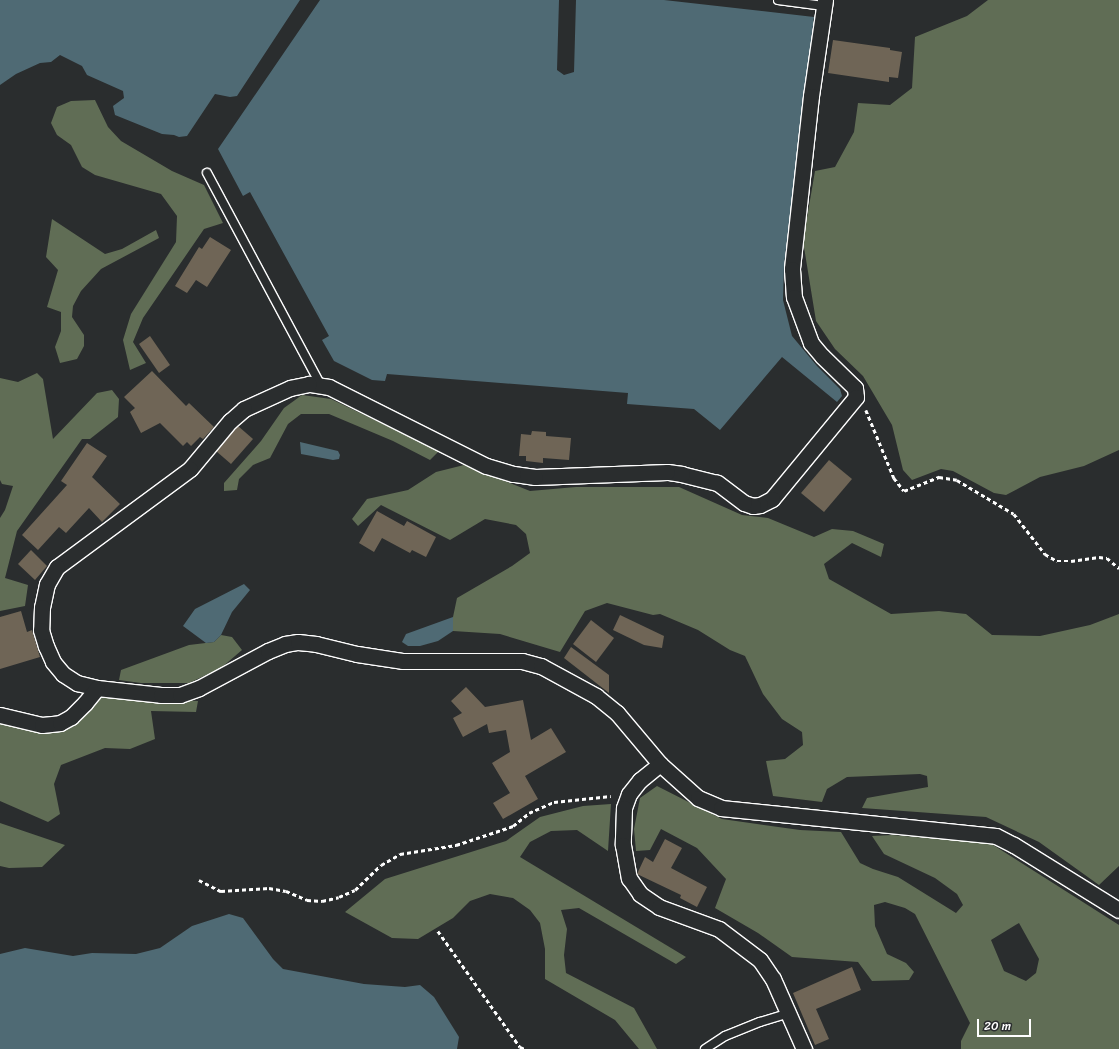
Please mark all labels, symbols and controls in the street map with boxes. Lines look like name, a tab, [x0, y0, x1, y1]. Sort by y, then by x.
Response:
scale bar	[979, 1011, 1033, 1037]
text: 20 m	[984, 1015, 1011, 1037]

